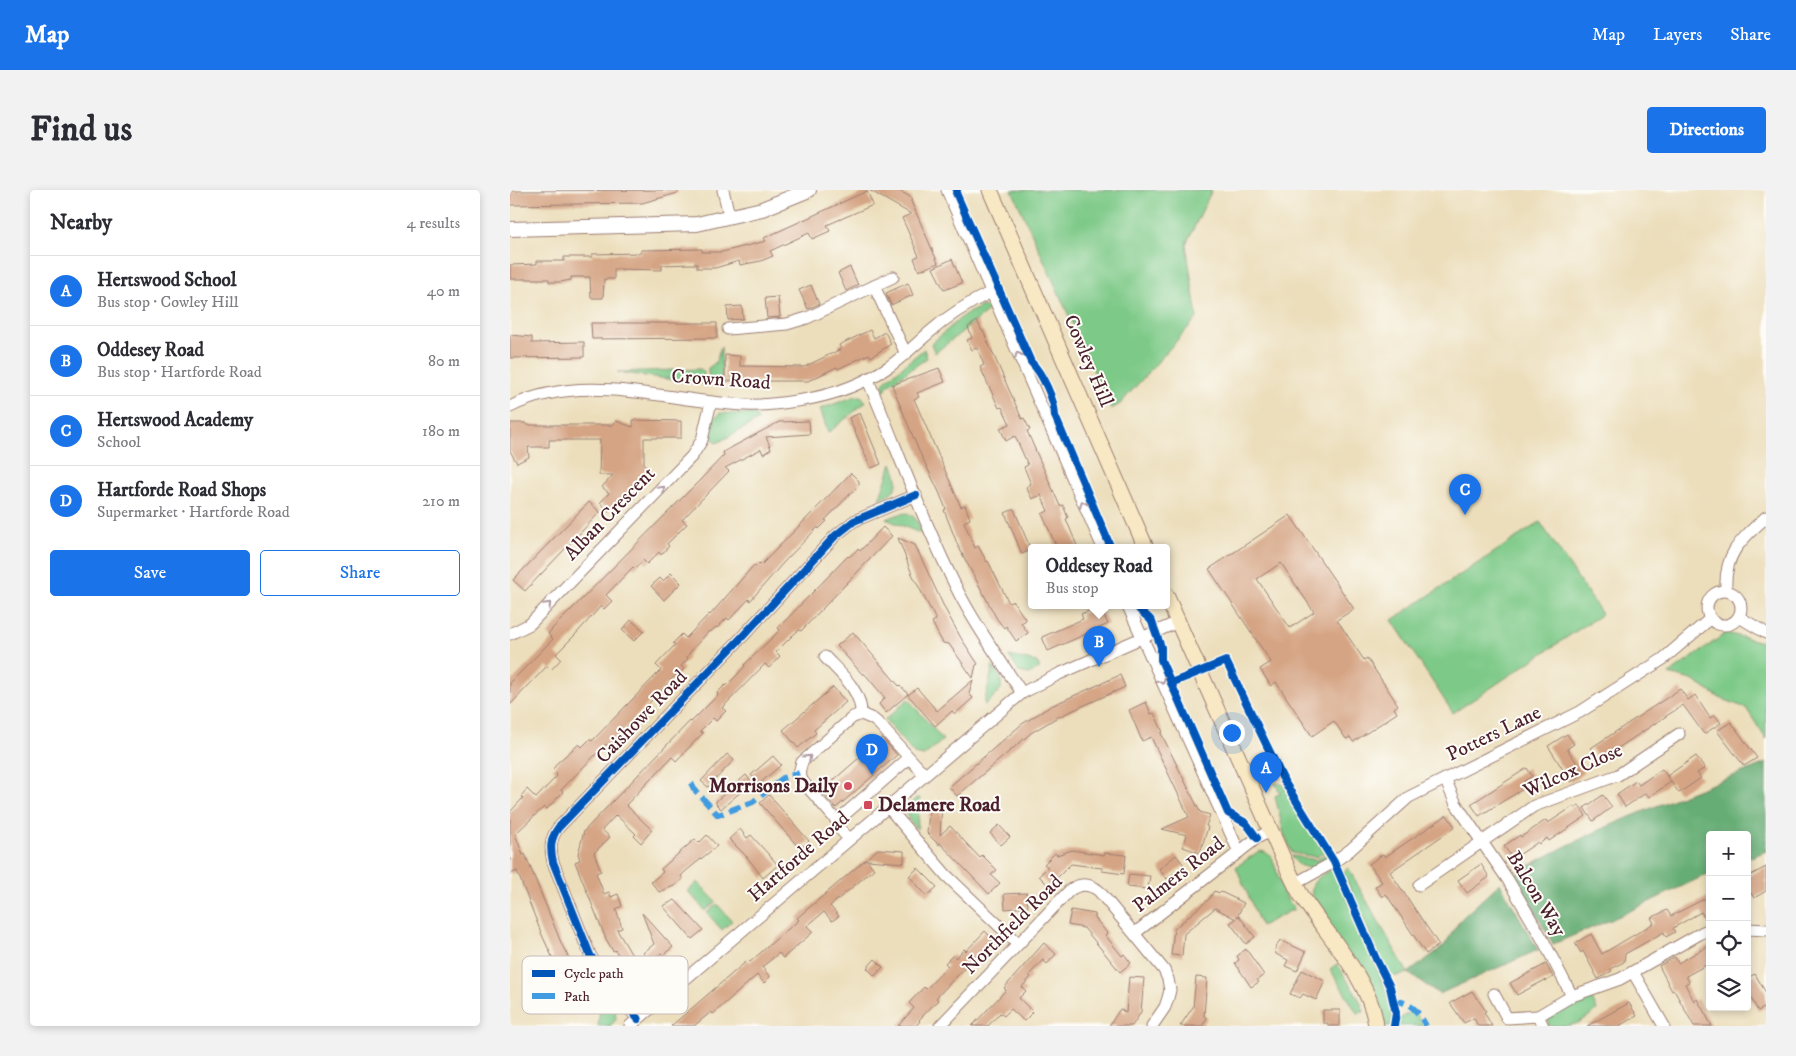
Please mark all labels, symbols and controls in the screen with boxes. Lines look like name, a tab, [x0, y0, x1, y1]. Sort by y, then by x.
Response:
text: Map	[25, 20, 69, 50]
text: Map	[1592, 24, 1625, 46]
text: Layers	[1653, 24, 1702, 46]
text: Share	[1730, 24, 1771, 46]
button: Directions	[1647, 107, 1766, 153]
text: Find us	[30, 108, 132, 152]
text: Nearby	[50, 210, 112, 236]
text: 4 results	[407, 213, 460, 233]
text: Hertswood School	[97, 269, 236, 292]
text: A	[61, 281, 71, 301]
text: 40 m	[427, 281, 460, 301]
text: Bus stop · Cowley Hill	[97, 292, 239, 312]
street label: Cowley Hill	[1057, 311, 1119, 411]
text: Oddesey Road	[97, 339, 204, 362]
text: B	[61, 351, 71, 371]
text: 80 m	[428, 351, 460, 371]
one-way arrow	[1014, 351, 1025, 360]
text: Bus stop · Hartforde Road	[97, 362, 262, 382]
street label: Crown Road	[671, 364, 771, 396]
text: Hertswood Academy	[97, 409, 253, 432]
text: C	[61, 421, 71, 441]
text: 180 m	[422, 421, 460, 441]
text: School	[97, 432, 141, 452]
street label: Alban Crescent	[559, 462, 661, 566]
pin: C	[1449, 474, 1481, 515]
text: Hartforde Road Shops	[97, 479, 266, 502]
one-way arrow	[656, 485, 665, 494]
text: D	[60, 491, 72, 511]
text: 210 m	[422, 491, 460, 511]
one-way arrow	[1079, 500, 1090, 509]
text: Supermarket · Hartforde Road	[97, 502, 290, 522]
popup	[1028, 544, 1170, 609]
button: Save	[50, 550, 250, 596]
button: Share	[260, 550, 460, 596]
text: Oddesey Road	[1046, 555, 1152, 578]
text: Bus stop	[1046, 578, 1098, 598]
one-way arrow	[542, 602, 551, 611]
pin: B	[1083, 626, 1115, 667]
street label: Caishowe Road	[591, 665, 693, 769]
one-way arrow	[1155, 676, 1166, 685]
street label: Potters Lane	[1443, 700, 1545, 768]
your location	[1219, 720, 1245, 746]
pin: D	[856, 734, 888, 775]
street label: Wilcox Close	[1519, 738, 1626, 804]
pin: A	[1250, 752, 1282, 793]
one-way arrow	[802, 755, 811, 764]
place label: Morrisons Daily	[709, 774, 838, 799]
marker: Morrisons Daily	[842, 780, 854, 792]
place label: Delamere Road	[878, 793, 1001, 818]
marker: Delamere Road	[862, 799, 874, 811]
street label: Hartforde Road	[743, 806, 855, 908]
map controls	[1706, 831, 1751, 1011]
button: +	[1706, 831, 1751, 876]
street label: Palmers Road	[1128, 832, 1230, 918]
street label: Balcon Way	[1501, 847, 1571, 942]
street label: Northfield Road	[958, 870, 1068, 980]
button: −	[1706, 876, 1751, 921]
button: locate	[1706, 921, 1751, 966]
legend	[522, 956, 688, 1014]
text: Cycle path	[564, 965, 624, 983]
button: layers	[1706, 966, 1751, 1011]
text: Path	[564, 988, 591, 1006]

